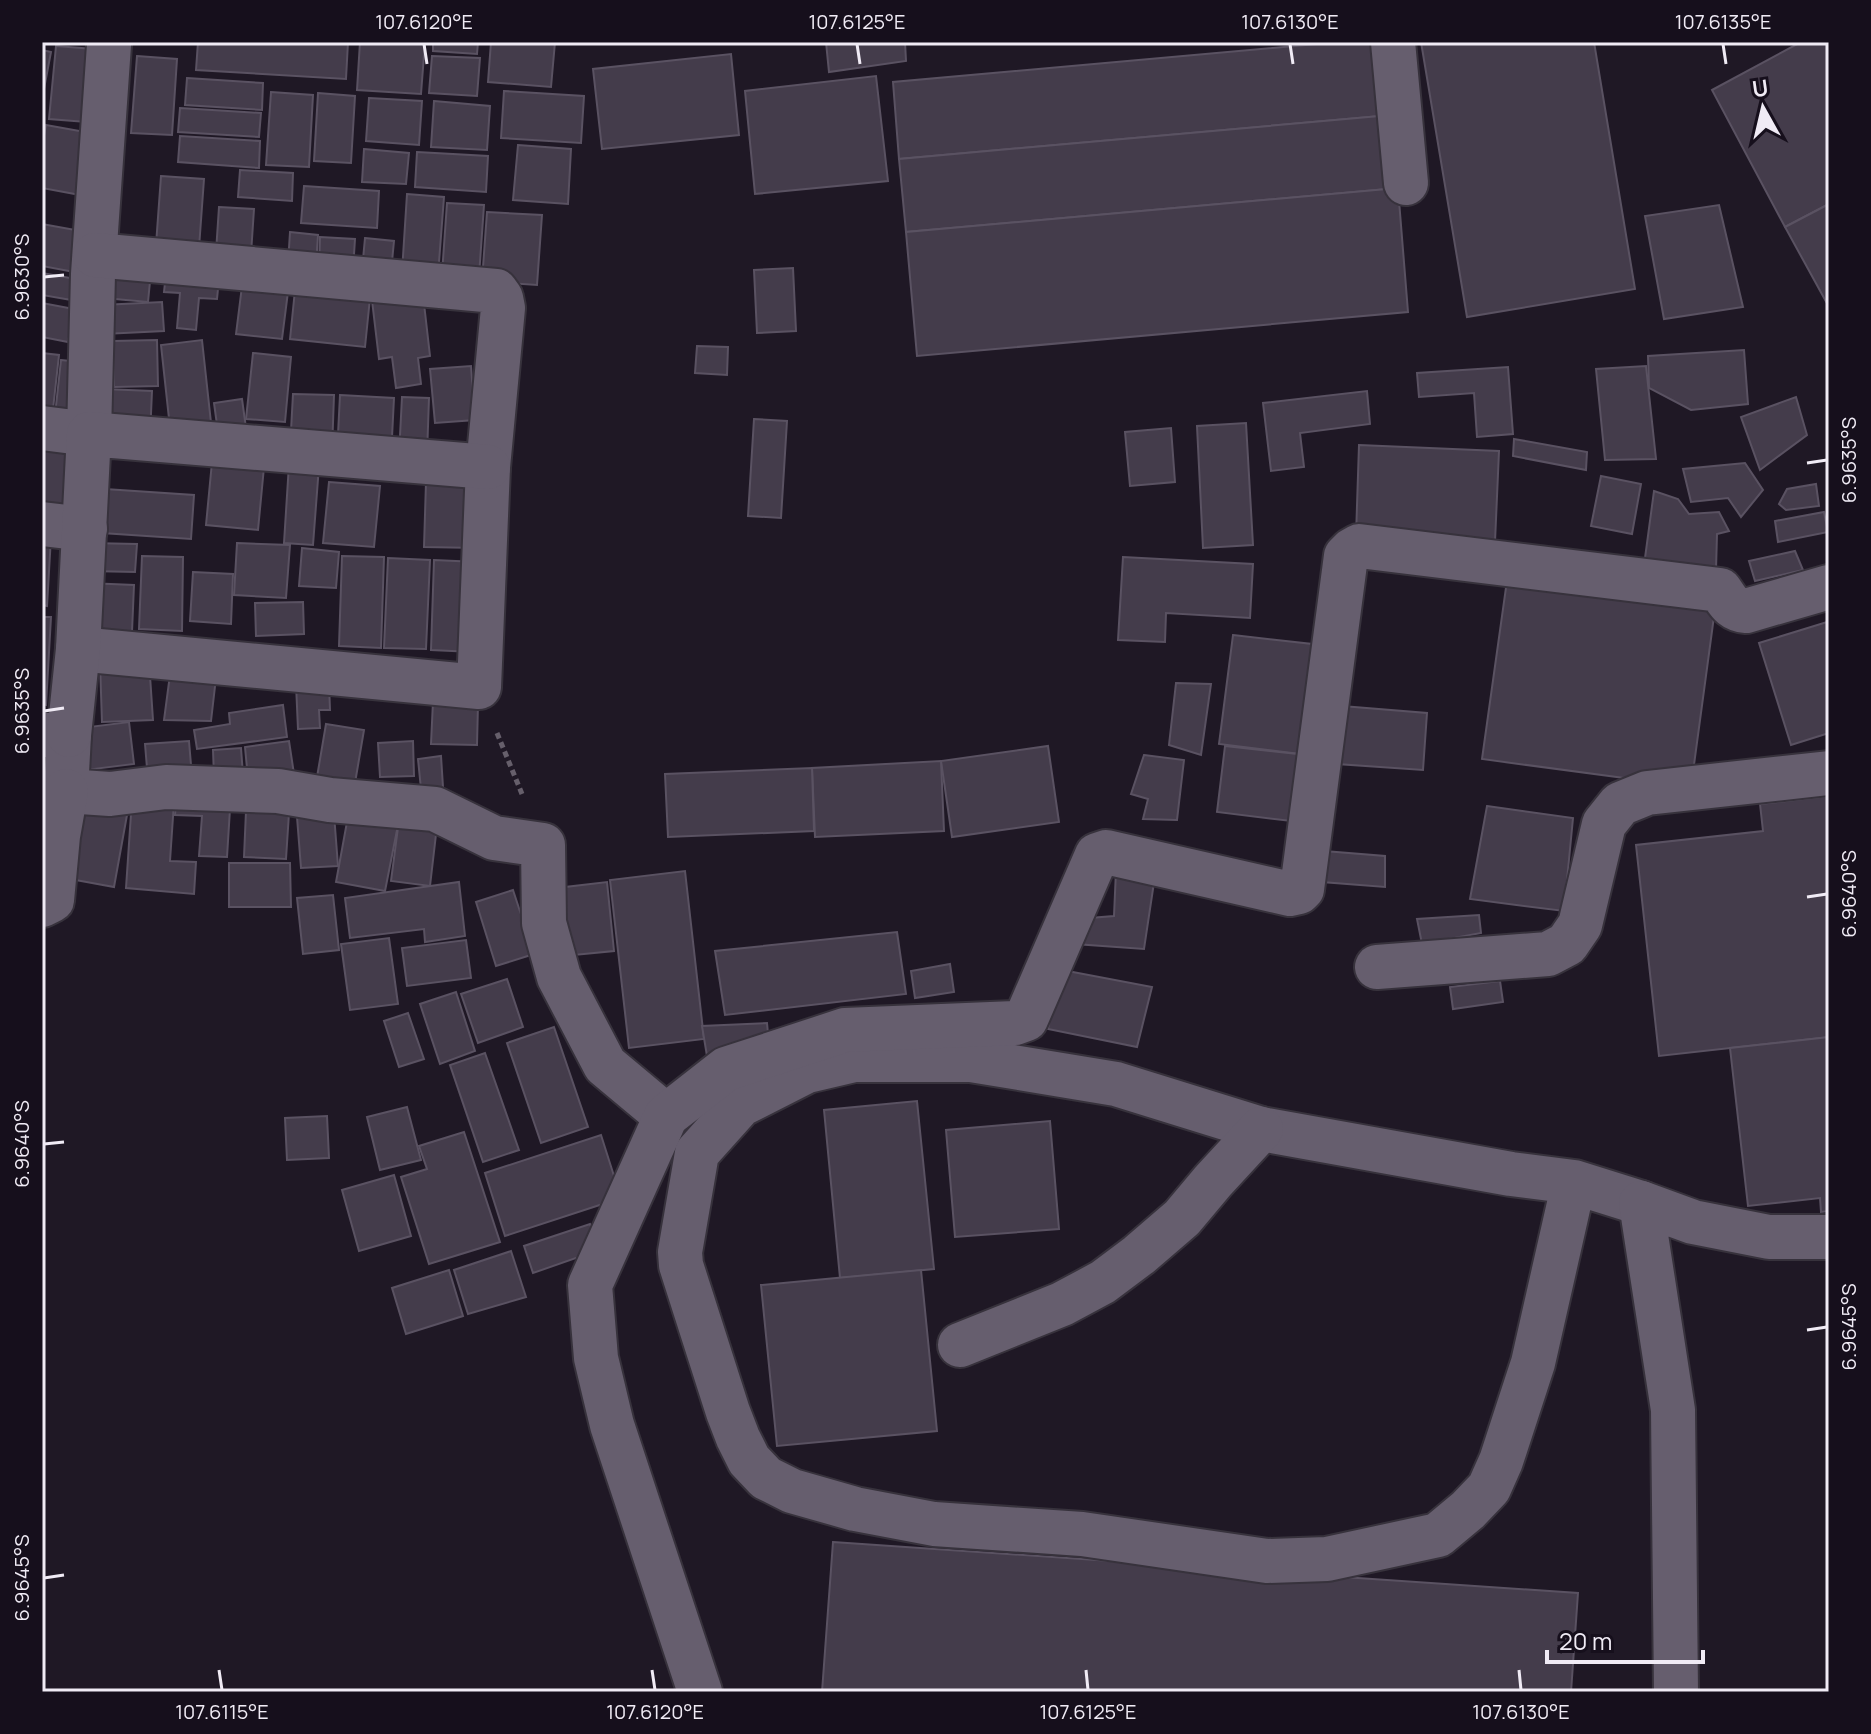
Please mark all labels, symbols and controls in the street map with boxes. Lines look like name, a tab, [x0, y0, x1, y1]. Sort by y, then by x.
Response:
text: 107.6120°E	[375, 8, 473, 35]
text: 107.6125°E	[808, 8, 906, 35]
text: 107.6130°E	[1241, 8, 1339, 35]
text: 107.6135°E	[1675, 8, 1771, 35]
north arrow	[1723, 68, 1803, 148]
text: U	[1750, 72, 1770, 104]
text: 6.9630°S	[8, 234, 35, 320]
text: 6.9635°S	[1835, 417, 1862, 503]
text: 6.9635°S	[8, 668, 35, 754]
text: 6.9640°S	[1835, 850, 1862, 938]
text: 6.9640°S	[8, 1100, 35, 1188]
text: 6.9645°S	[1835, 1284, 1862, 1370]
text: 6.9645°S	[8, 1535, 35, 1621]
scale bar	[1547, 1614, 1703, 1664]
text: 20 m	[1559, 1624, 1612, 1657]
text: 107.6115°E	[175, 1698, 269, 1725]
text: 107.6120°E	[606, 1698, 704, 1725]
text: 107.6125°E	[1039, 1698, 1137, 1725]
text: 107.6130°E	[1472, 1698, 1570, 1725]

